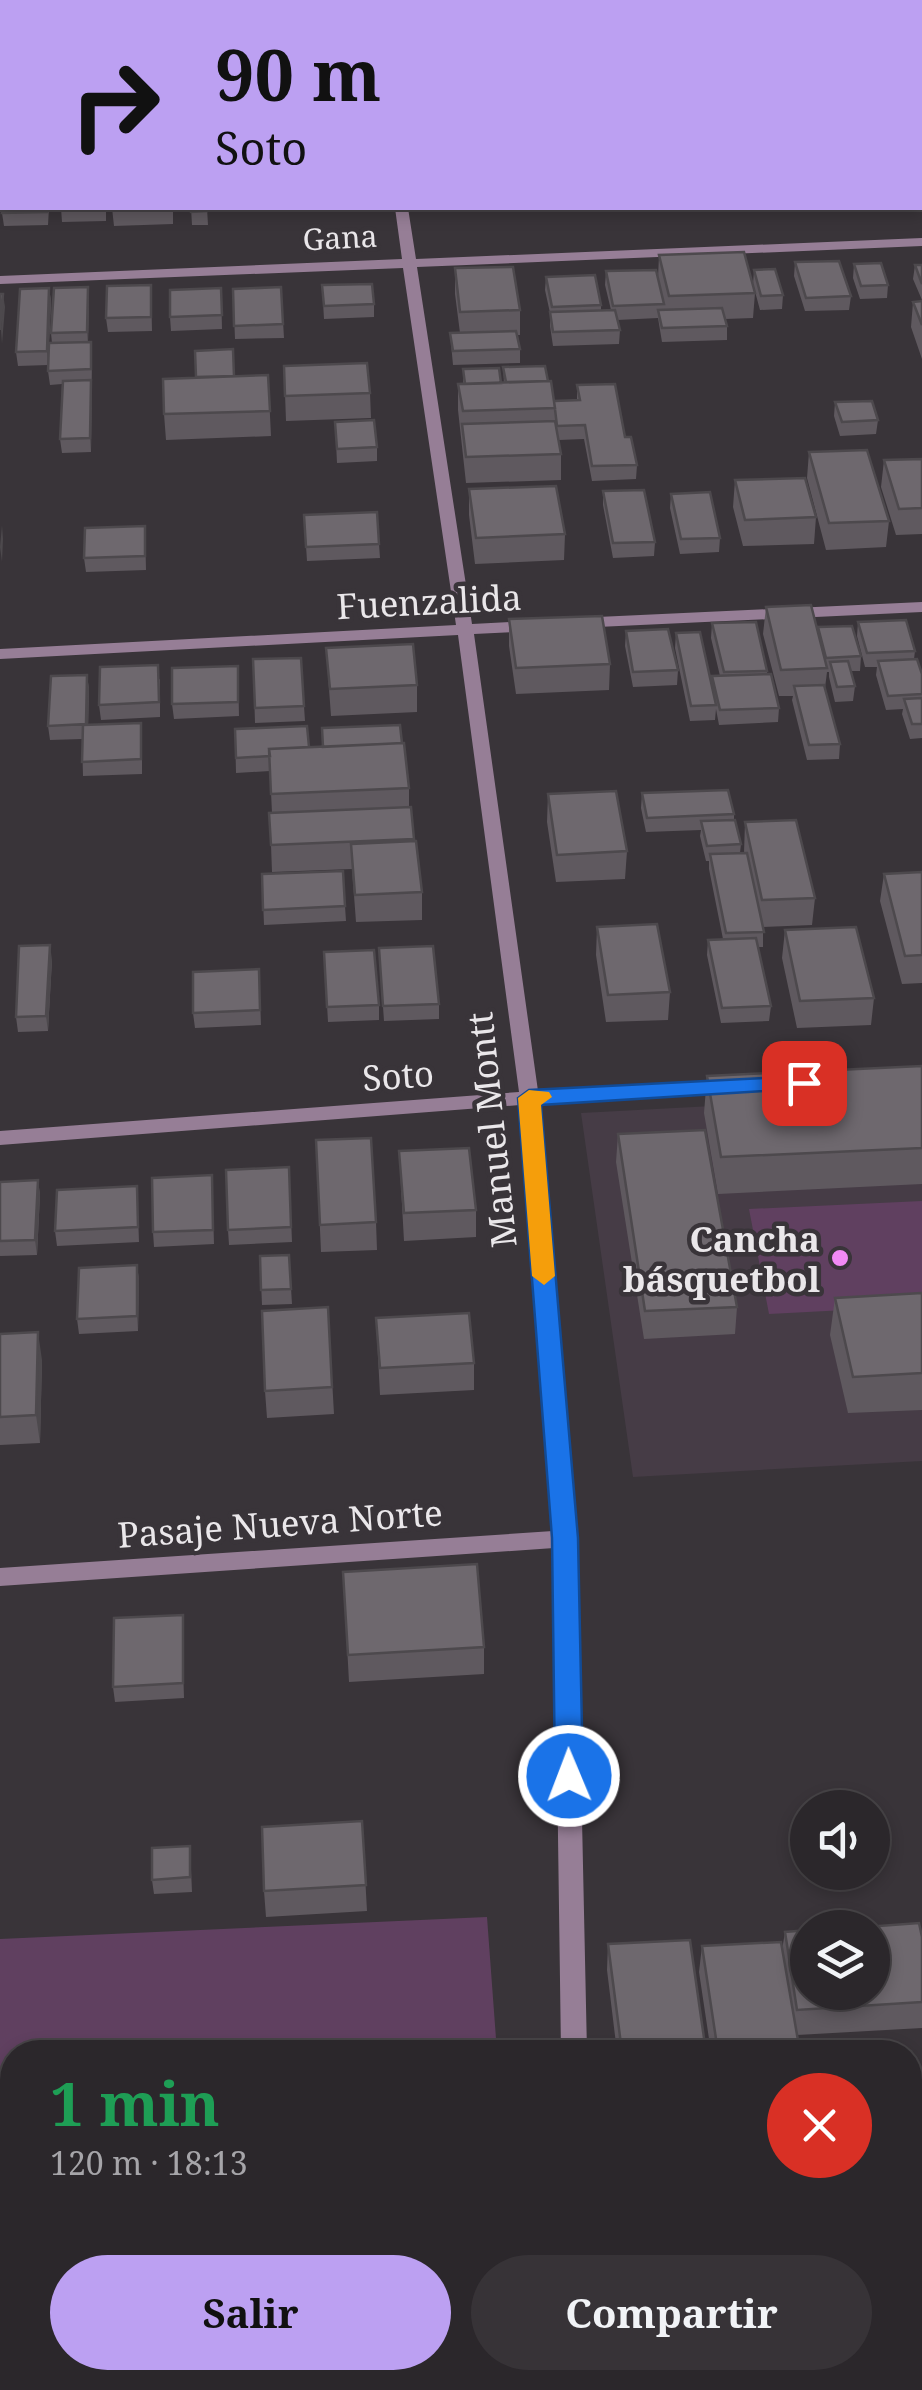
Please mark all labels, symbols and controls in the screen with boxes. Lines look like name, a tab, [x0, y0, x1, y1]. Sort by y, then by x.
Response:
text: 90 m	[215, 26, 381, 122]
icon: right	[50, 40, 180, 170]
text: Soto	[215, 117, 307, 178]
street label: Gana	[302, 215, 378, 259]
street label: Fuenzalida	[335, 573, 523, 629]
street label: Manuel Montt	[455, 1010, 527, 1250]
pin	[762, 1041, 847, 1126]
street label: Soto	[361, 1049, 435, 1101]
icon: arrive	[777, 1056, 832, 1111]
place label: Cancha básquetbol	[623, 1215, 820, 1302]
marker: Cancha básquetbol	[829, 1247, 851, 1269]
street label: Pasaje Nueva Norte	[116, 1488, 444, 1558]
position arrow	[517, 1724, 621, 1828]
map controls	[790, 1790, 890, 2010]
button: sound	[790, 1790, 890, 1890]
button: layers	[790, 1910, 890, 2010]
text: 1 min	[50, 2062, 220, 2144]
button: close	[767, 2073, 872, 2178]
text: 120 m · 18:13	[50, 2141, 248, 2184]
button: Salir	[50, 2255, 451, 2370]
button: Compartir	[471, 2255, 872, 2370]

